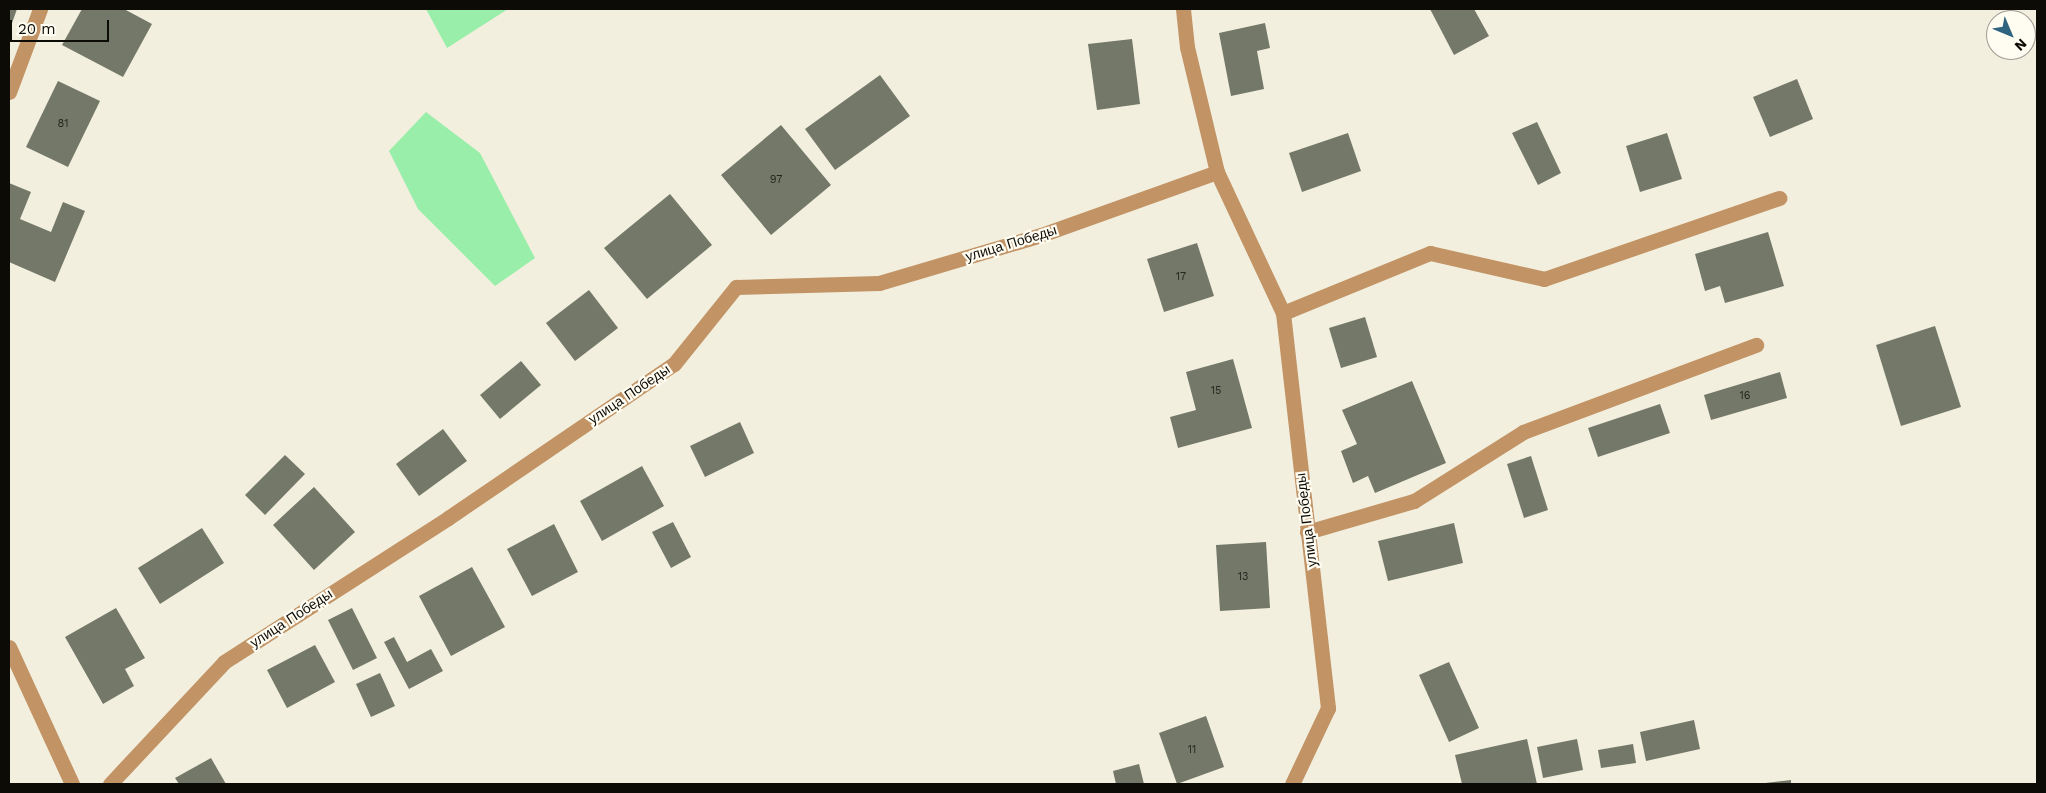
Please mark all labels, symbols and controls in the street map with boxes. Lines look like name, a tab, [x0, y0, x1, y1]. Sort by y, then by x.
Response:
scale bar	[12, 10, 111, 42]
north arrow	[1986, 10, 2036, 60]
text: 20 m	[18, 20, 56, 38]
text: N	[2012, 36, 2030, 54]
house number: 81	[57, 117, 69, 131]
house number: 97	[770, 173, 782, 187]
street label: улица Победы	[963, 221, 1059, 265]
house number: 17	[1176, 270, 1186, 284]
street label: улица Победы	[585, 361, 673, 427]
house number: 15	[1211, 384, 1221, 398]
house number: 16	[1740, 389, 1750, 403]
street label: улица Победы	[1292, 472, 1320, 568]
house number: 13	[1238, 570, 1248, 584]
street label: улица Победы	[247, 585, 335, 651]
house number: 11	[1188, 743, 1196, 757]

